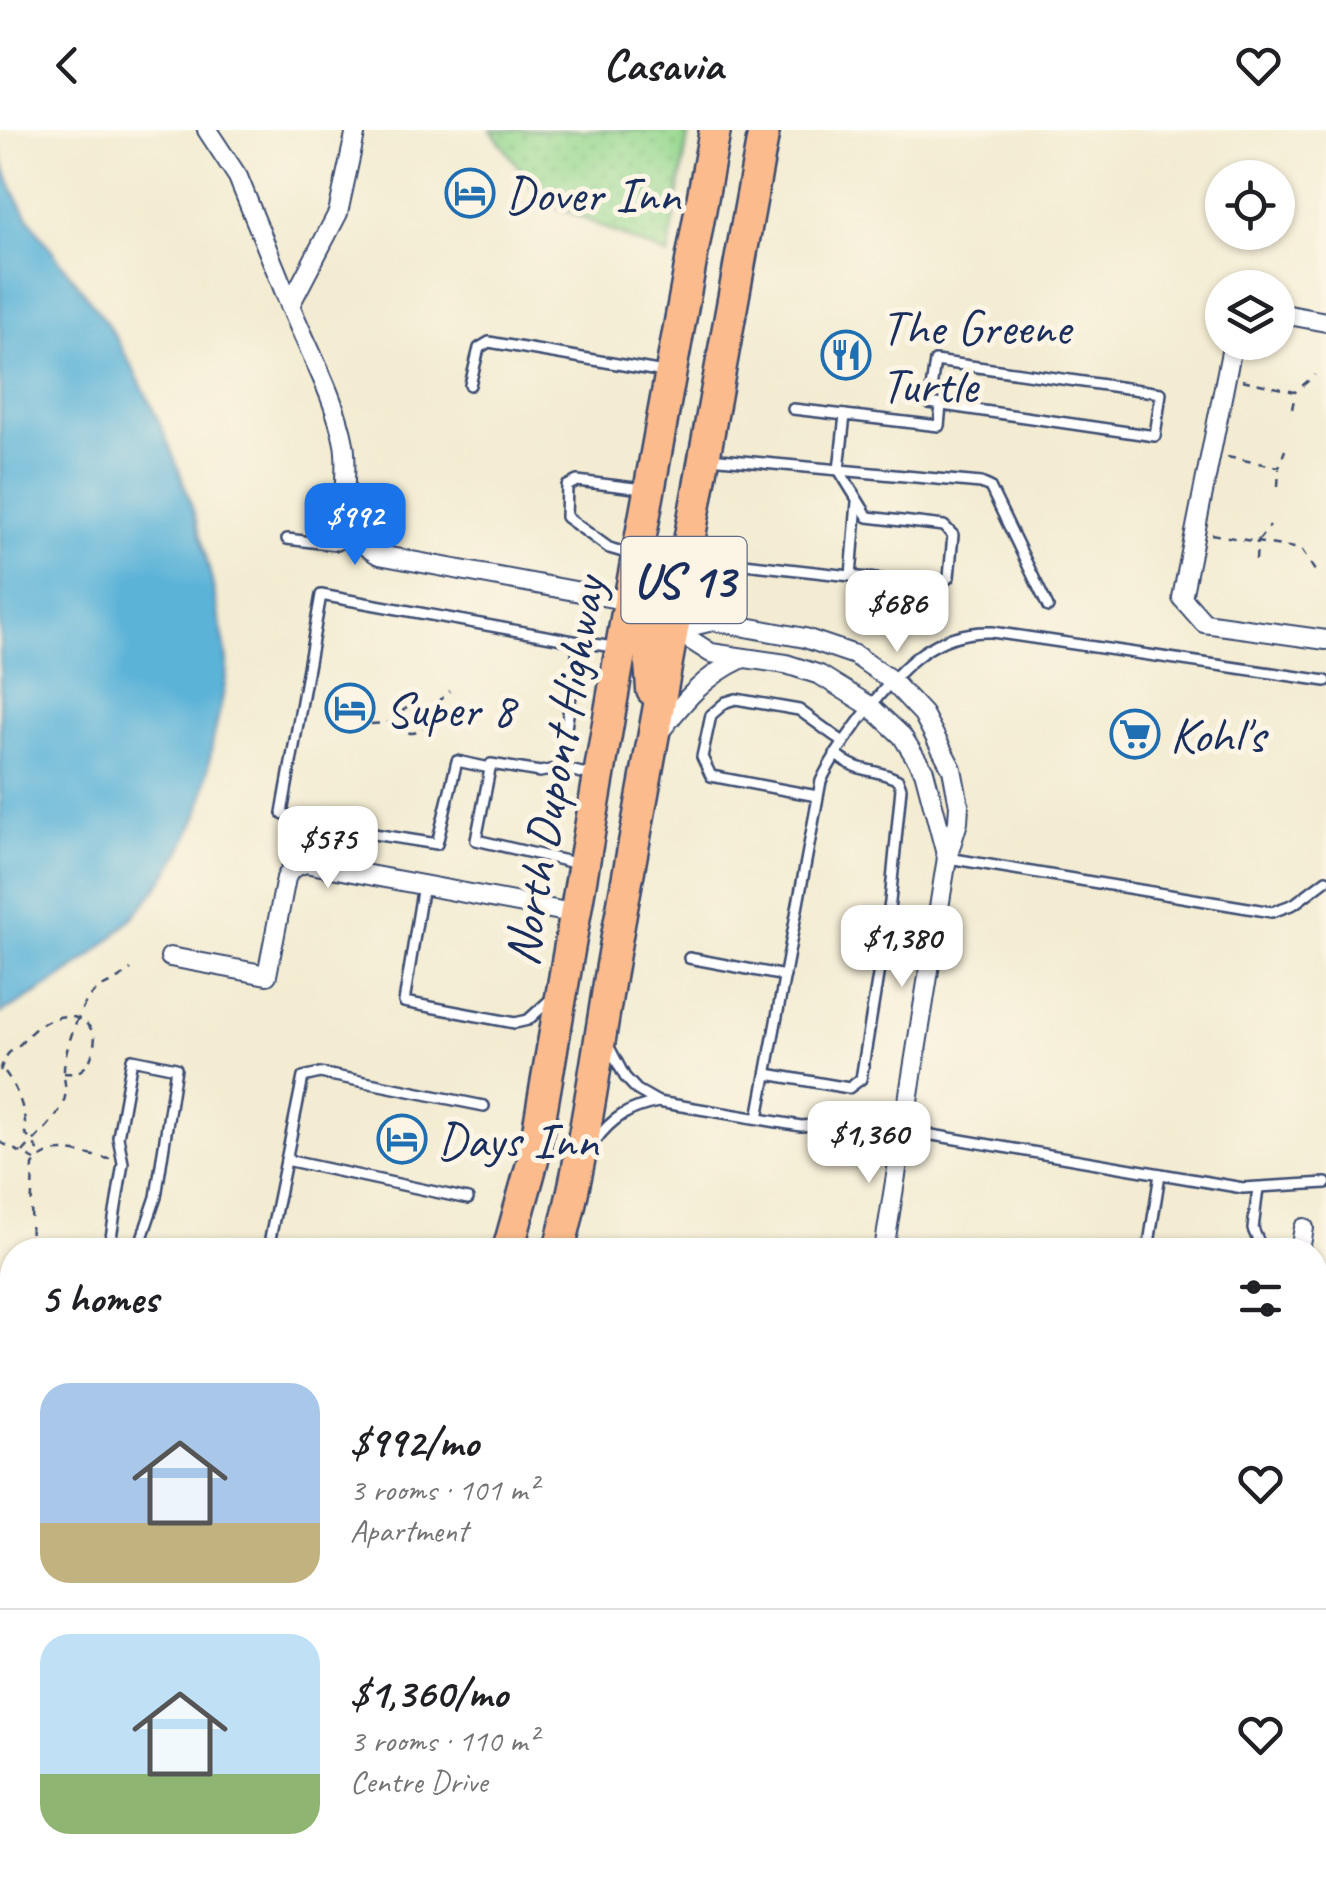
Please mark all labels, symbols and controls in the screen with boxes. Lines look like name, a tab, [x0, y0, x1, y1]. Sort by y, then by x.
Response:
text: Casavia	[603, 37, 723, 94]
icon: back	[40, 38, 95, 93]
icon: heart	[1231, 38, 1286, 93]
map controls	[1205, 160, 1295, 360]
button: locate	[1205, 160, 1295, 250]
place label: Dover Inn	[505, 163, 682, 226]
hotel icon: Dover Inn	[444, 167, 496, 219]
button: layers	[1205, 270, 1295, 360]
place label: The Greene Turtle	[881, 296, 1074, 417]
restaurant icon: The Greene Turtle	[820, 329, 872, 381]
pin: $992	[296, 483, 414, 568]
text: $992	[327, 495, 383, 536]
road number: US 13	[622, 537, 746, 623]
street label: North Dupont Highway	[489, 568, 620, 970]
pin: $686	[838, 570, 956, 655]
text: $686	[868, 582, 926, 623]
place label: Super 8	[385, 678, 519, 741]
hotel icon: Super 8	[324, 682, 376, 734]
place label: Kohl's	[1170, 704, 1270, 767]
supermarket icon: Kohl's	[1109, 708, 1161, 760]
pin: $575	[269, 806, 387, 891]
text: $575	[300, 818, 356, 859]
pin: $1,380	[821, 905, 983, 990]
text: $1,380	[863, 917, 941, 958]
pin: $1,360	[788, 1101, 950, 1186]
place label: Days Inn	[437, 1109, 599, 1172]
hotel icon: Days Inn	[376, 1113, 428, 1165]
text: $1,360	[829, 1113, 909, 1154]
icon: filters	[1233, 1271, 1288, 1326]
text: 5 homes	[40, 1272, 158, 1325]
text: $992/mo	[350, 1416, 478, 1469]
icon: home	[120, 1423, 240, 1543]
icon: heart	[1233, 1456, 1288, 1511]
text: 3 rooms · 101 m²	[350, 1469, 537, 1510]
text: Apartment	[350, 1510, 468, 1551]
text: $1,360/mo	[350, 1667, 508, 1720]
icon: home	[120, 1674, 240, 1794]
icon: heart	[1233, 1707, 1288, 1762]
text: 3 rooms · 110 m²	[350, 1720, 537, 1761]
text: Centre Drive	[350, 1761, 487, 1802]

